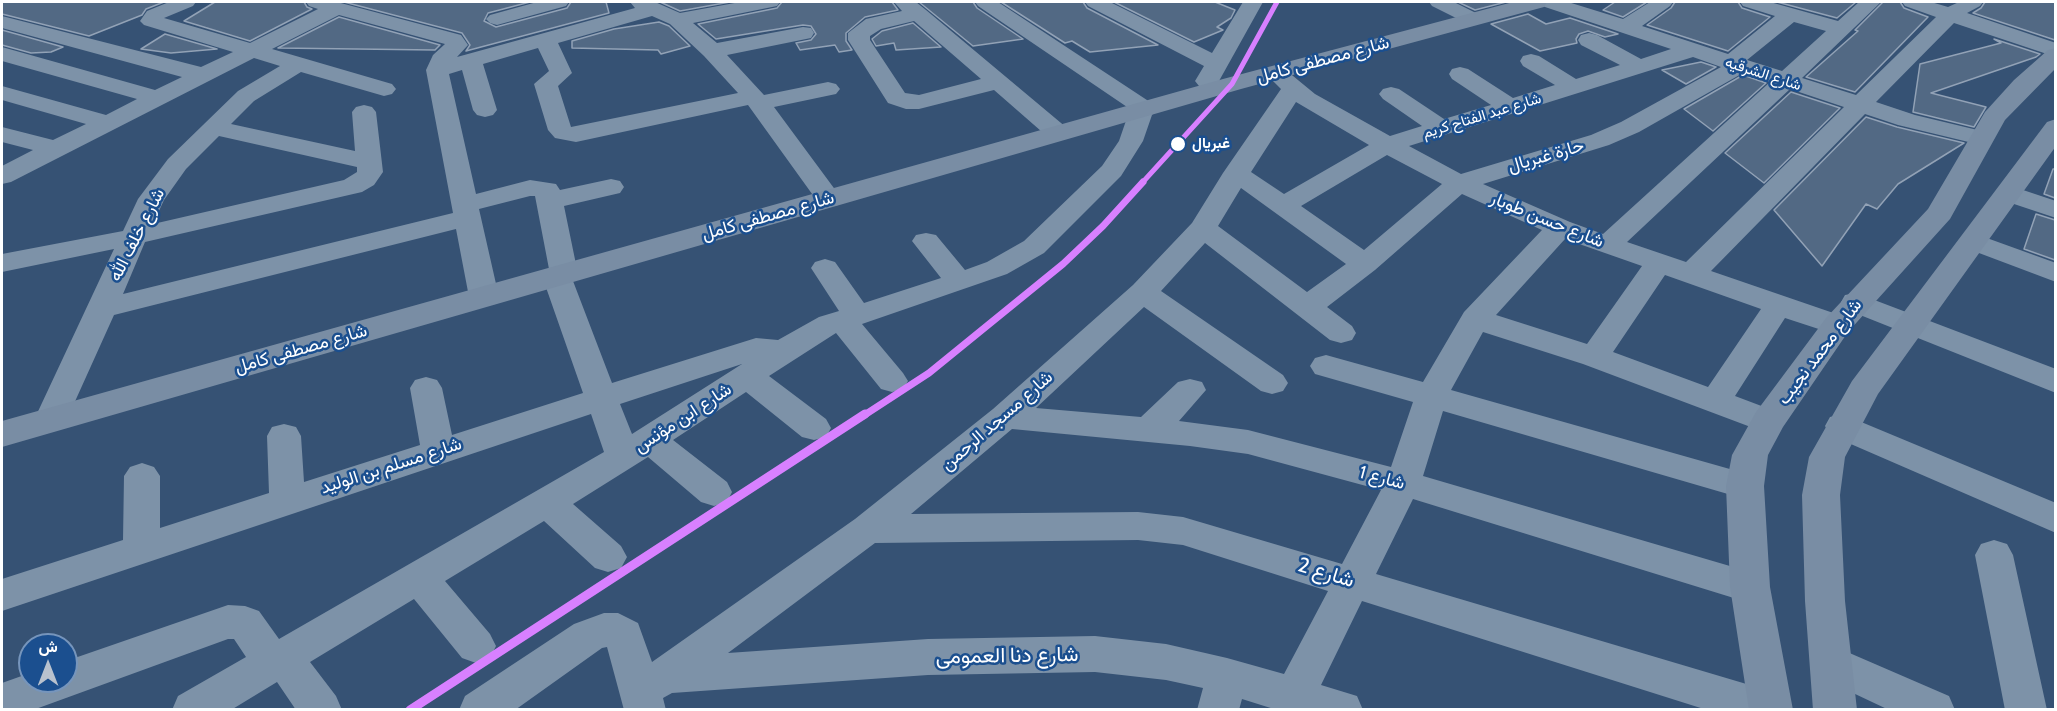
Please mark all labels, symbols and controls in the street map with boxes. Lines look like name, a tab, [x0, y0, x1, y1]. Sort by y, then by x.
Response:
street label: شارع مصطفى كامل	[1254, 32, 1392, 88]
street label: شارع الشرقيه	[1723, 53, 1803, 95]
street label: شارع عبد الفتاح كريم	[1421, 89, 1543, 143]
marker: غبريال	[1169, 135, 1187, 153]
place label: غبريال	[1192, 135, 1230, 153]
street label: حارة غبريال	[1505, 135, 1587, 177]
street label: شارع خلف الله	[104, 185, 170, 285]
street label: شارع مصطفى كامل	[699, 187, 837, 245]
street label: شارع حسن طوبار	[1487, 187, 1607, 253]
street label: شارع محمد نجيب	[1773, 295, 1867, 409]
street label: شارع مصطفى كامل	[232, 320, 370, 378]
street label: شارع مسجد الرحمن	[937, 367, 1057, 475]
street label: شارع ابن مؤنس	[630, 379, 736, 457]
street label: شارع مسلم بن الوليد	[318, 433, 464, 499]
street label: شارع 1	[1357, 462, 1407, 494]
street label: شارع 2	[1295, 552, 1357, 594]
north arrow	[18, 633, 78, 693]
text: ش	[38, 637, 58, 656]
street label: شارع دنا العمومى	[935, 642, 1079, 670]

